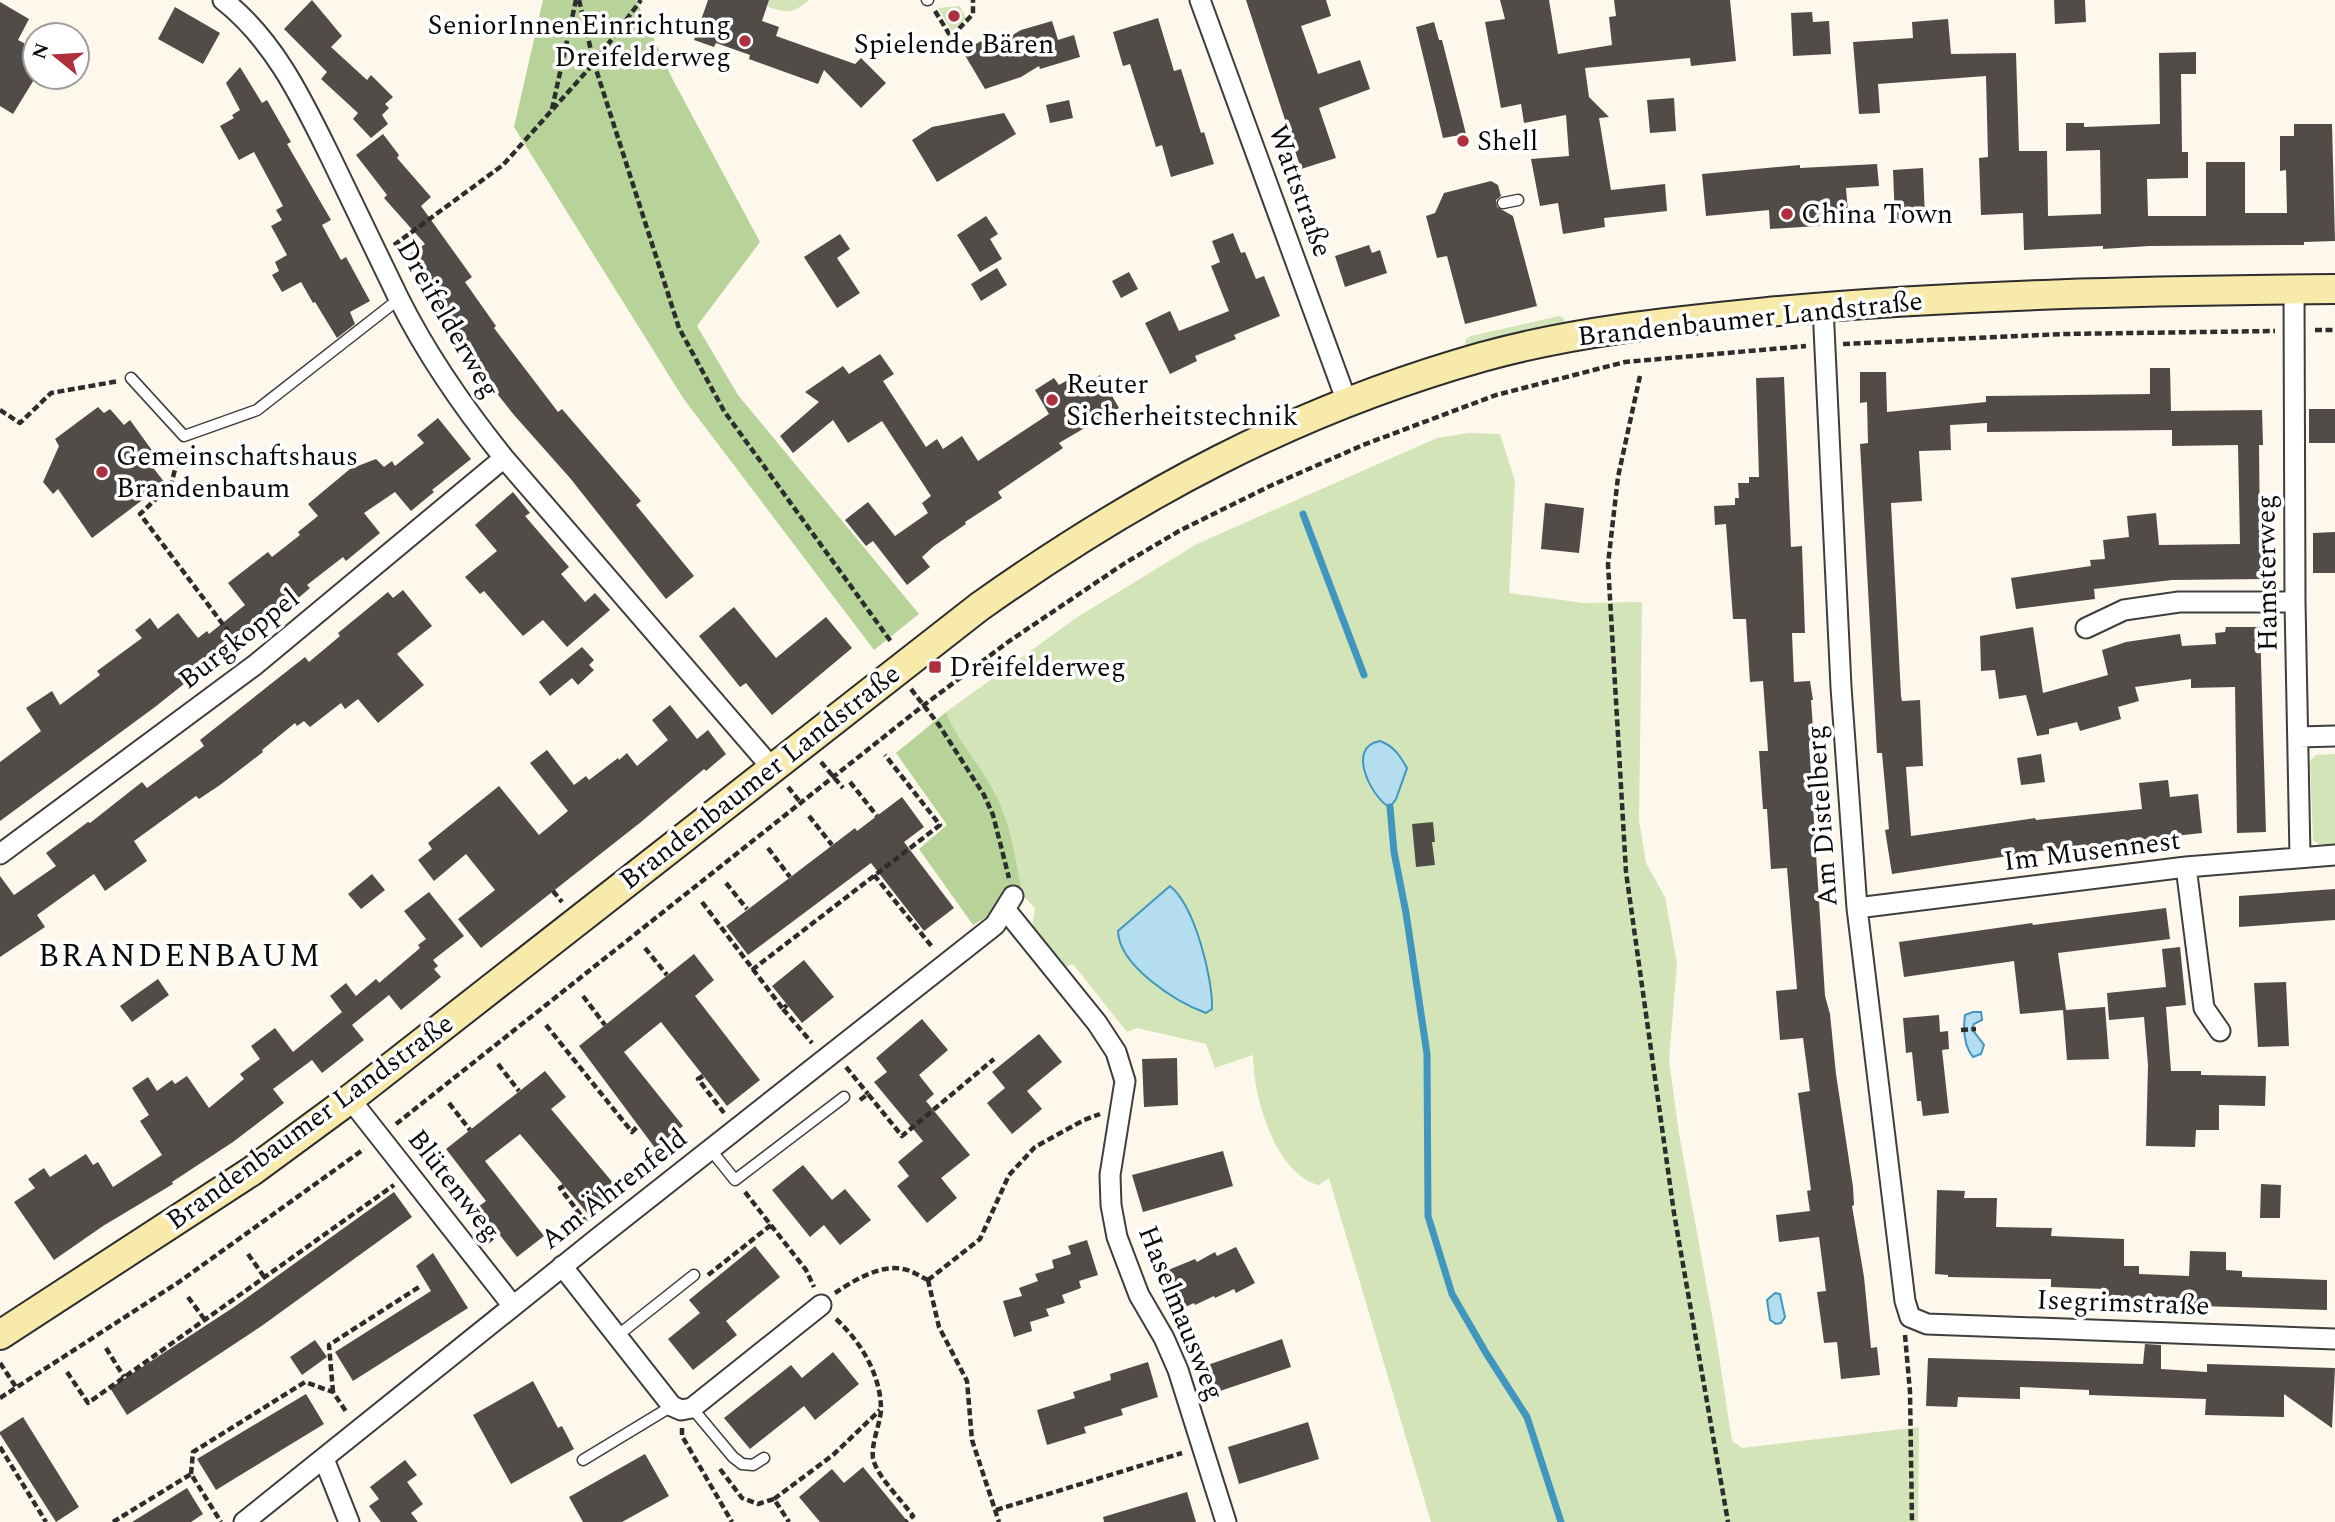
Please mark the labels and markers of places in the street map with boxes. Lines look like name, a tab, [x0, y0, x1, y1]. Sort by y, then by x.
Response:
place label: SeniorInnenEinrichtung Dreifelderweg	[428, 4, 731, 79]
marker: Spielende Bären	[946, 8, 962, 24]
place label: Spielende Bären	[854, 23, 1054, 66]
marker: SeniorInnenEinrichtung Dreifelderweg	[737, 33, 753, 49]
place label: Shell	[1477, 120, 1538, 163]
marker: Shell	[1455, 133, 1471, 149]
place label: China Town	[1801, 193, 1953, 236]
marker: China Town	[1779, 206, 1795, 222]
place label: Reuter Sicherheitstechnik	[1066, 363, 1298, 438]
marker: Reuter Sicherheitstechnik	[1044, 392, 1060, 408]
place label: Gemeinschaftshaus Brandenbaum	[116, 435, 358, 510]
marker: Gemeinschaftshaus Brandenbaum	[94, 464, 110, 480]
place label: Dreifelderweg	[949, 646, 1126, 689]
marker: Dreifelderweg	[927, 659, 943, 675]

